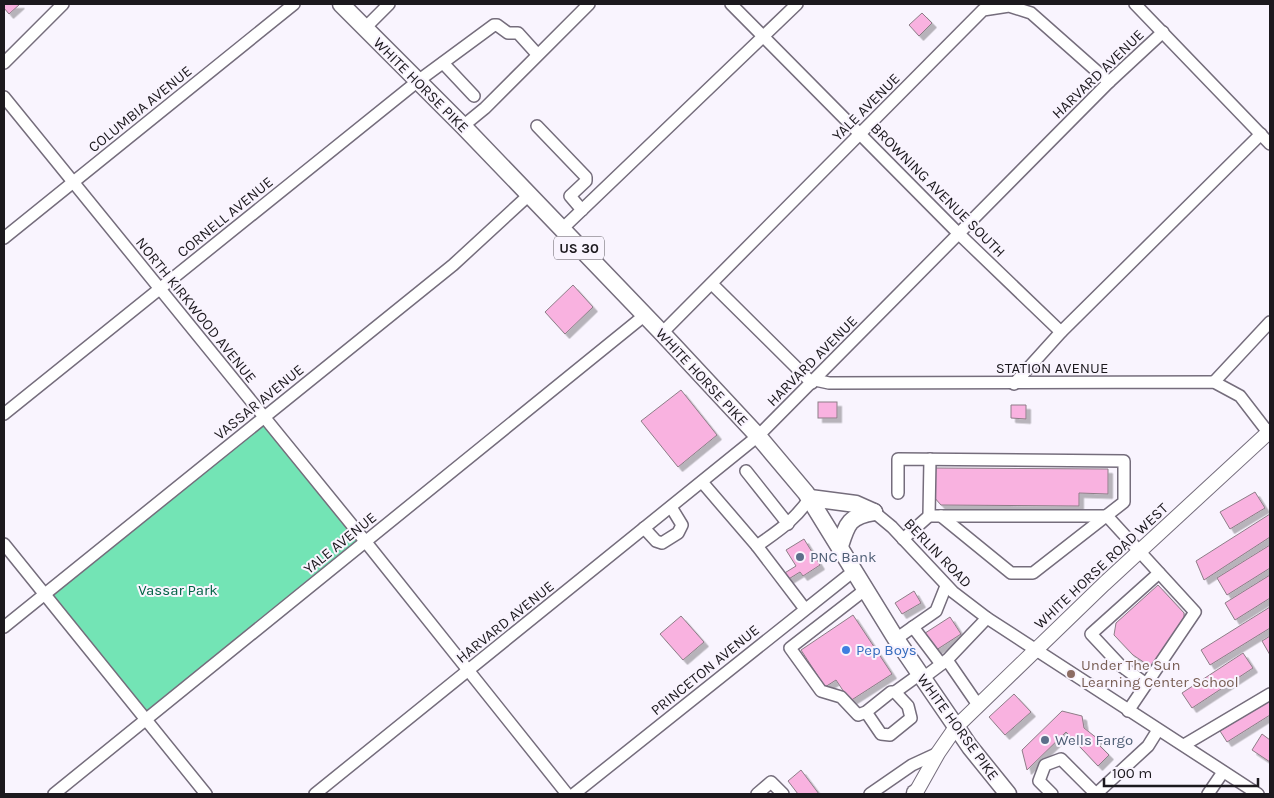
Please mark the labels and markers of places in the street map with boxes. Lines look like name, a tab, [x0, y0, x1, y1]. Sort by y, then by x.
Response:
place label: PNC Bank	[810, 548, 876, 566]
marker: PNC Bank	[794, 551, 806, 563]
place label: Pep Boys	[856, 641, 917, 659]
marker: Pep Boys	[840, 644, 852, 656]
place label: Under The Sun Learning Center School	[1081, 656, 1239, 691]
marker: Under The Sun Learning Center School	[1065, 668, 1077, 680]
place label: Wells Fargo	[1055, 731, 1133, 749]
marker: Wells Fargo	[1039, 734, 1051, 746]

